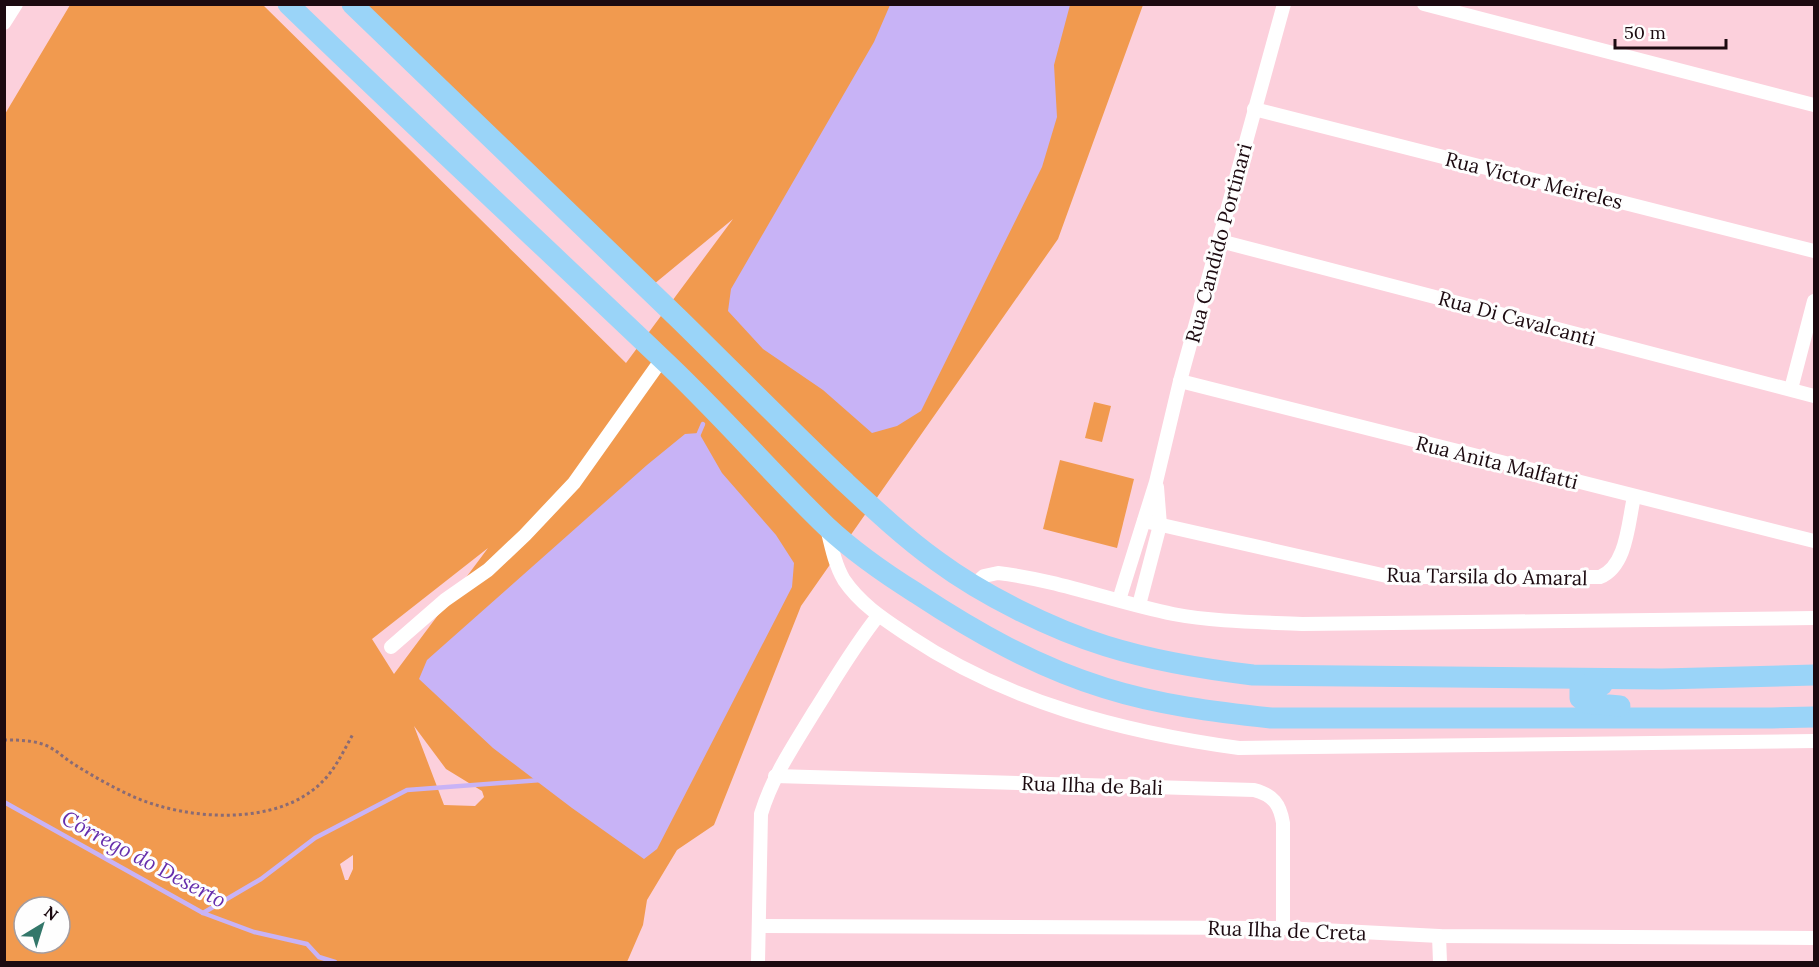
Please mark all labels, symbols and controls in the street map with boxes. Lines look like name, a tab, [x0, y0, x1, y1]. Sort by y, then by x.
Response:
scale bar	[1615, 12, 1726, 50]
text: 50 m	[1624, 21, 1666, 44]
street label: Rua Candido Portinari	[1179, 140, 1257, 346]
street label: Rua Victor Meireles	[1443, 146, 1625, 214]
street label: Rua Di Cavalcanti	[1436, 285, 1598, 351]
street label: Rua Anita Malfatti	[1413, 430, 1581, 494]
street label: Rua Tarsila do Amaral	[1386, 562, 1588, 590]
street label: Rua Ilha de Bali	[1021, 770, 1163, 800]
water label: Córrego do Deserto	[57, 804, 231, 914]
north arrow	[12, 895, 72, 955]
text: N	[40, 901, 62, 925]
street label: Rua Ilha de Creta	[1207, 915, 1367, 945]

